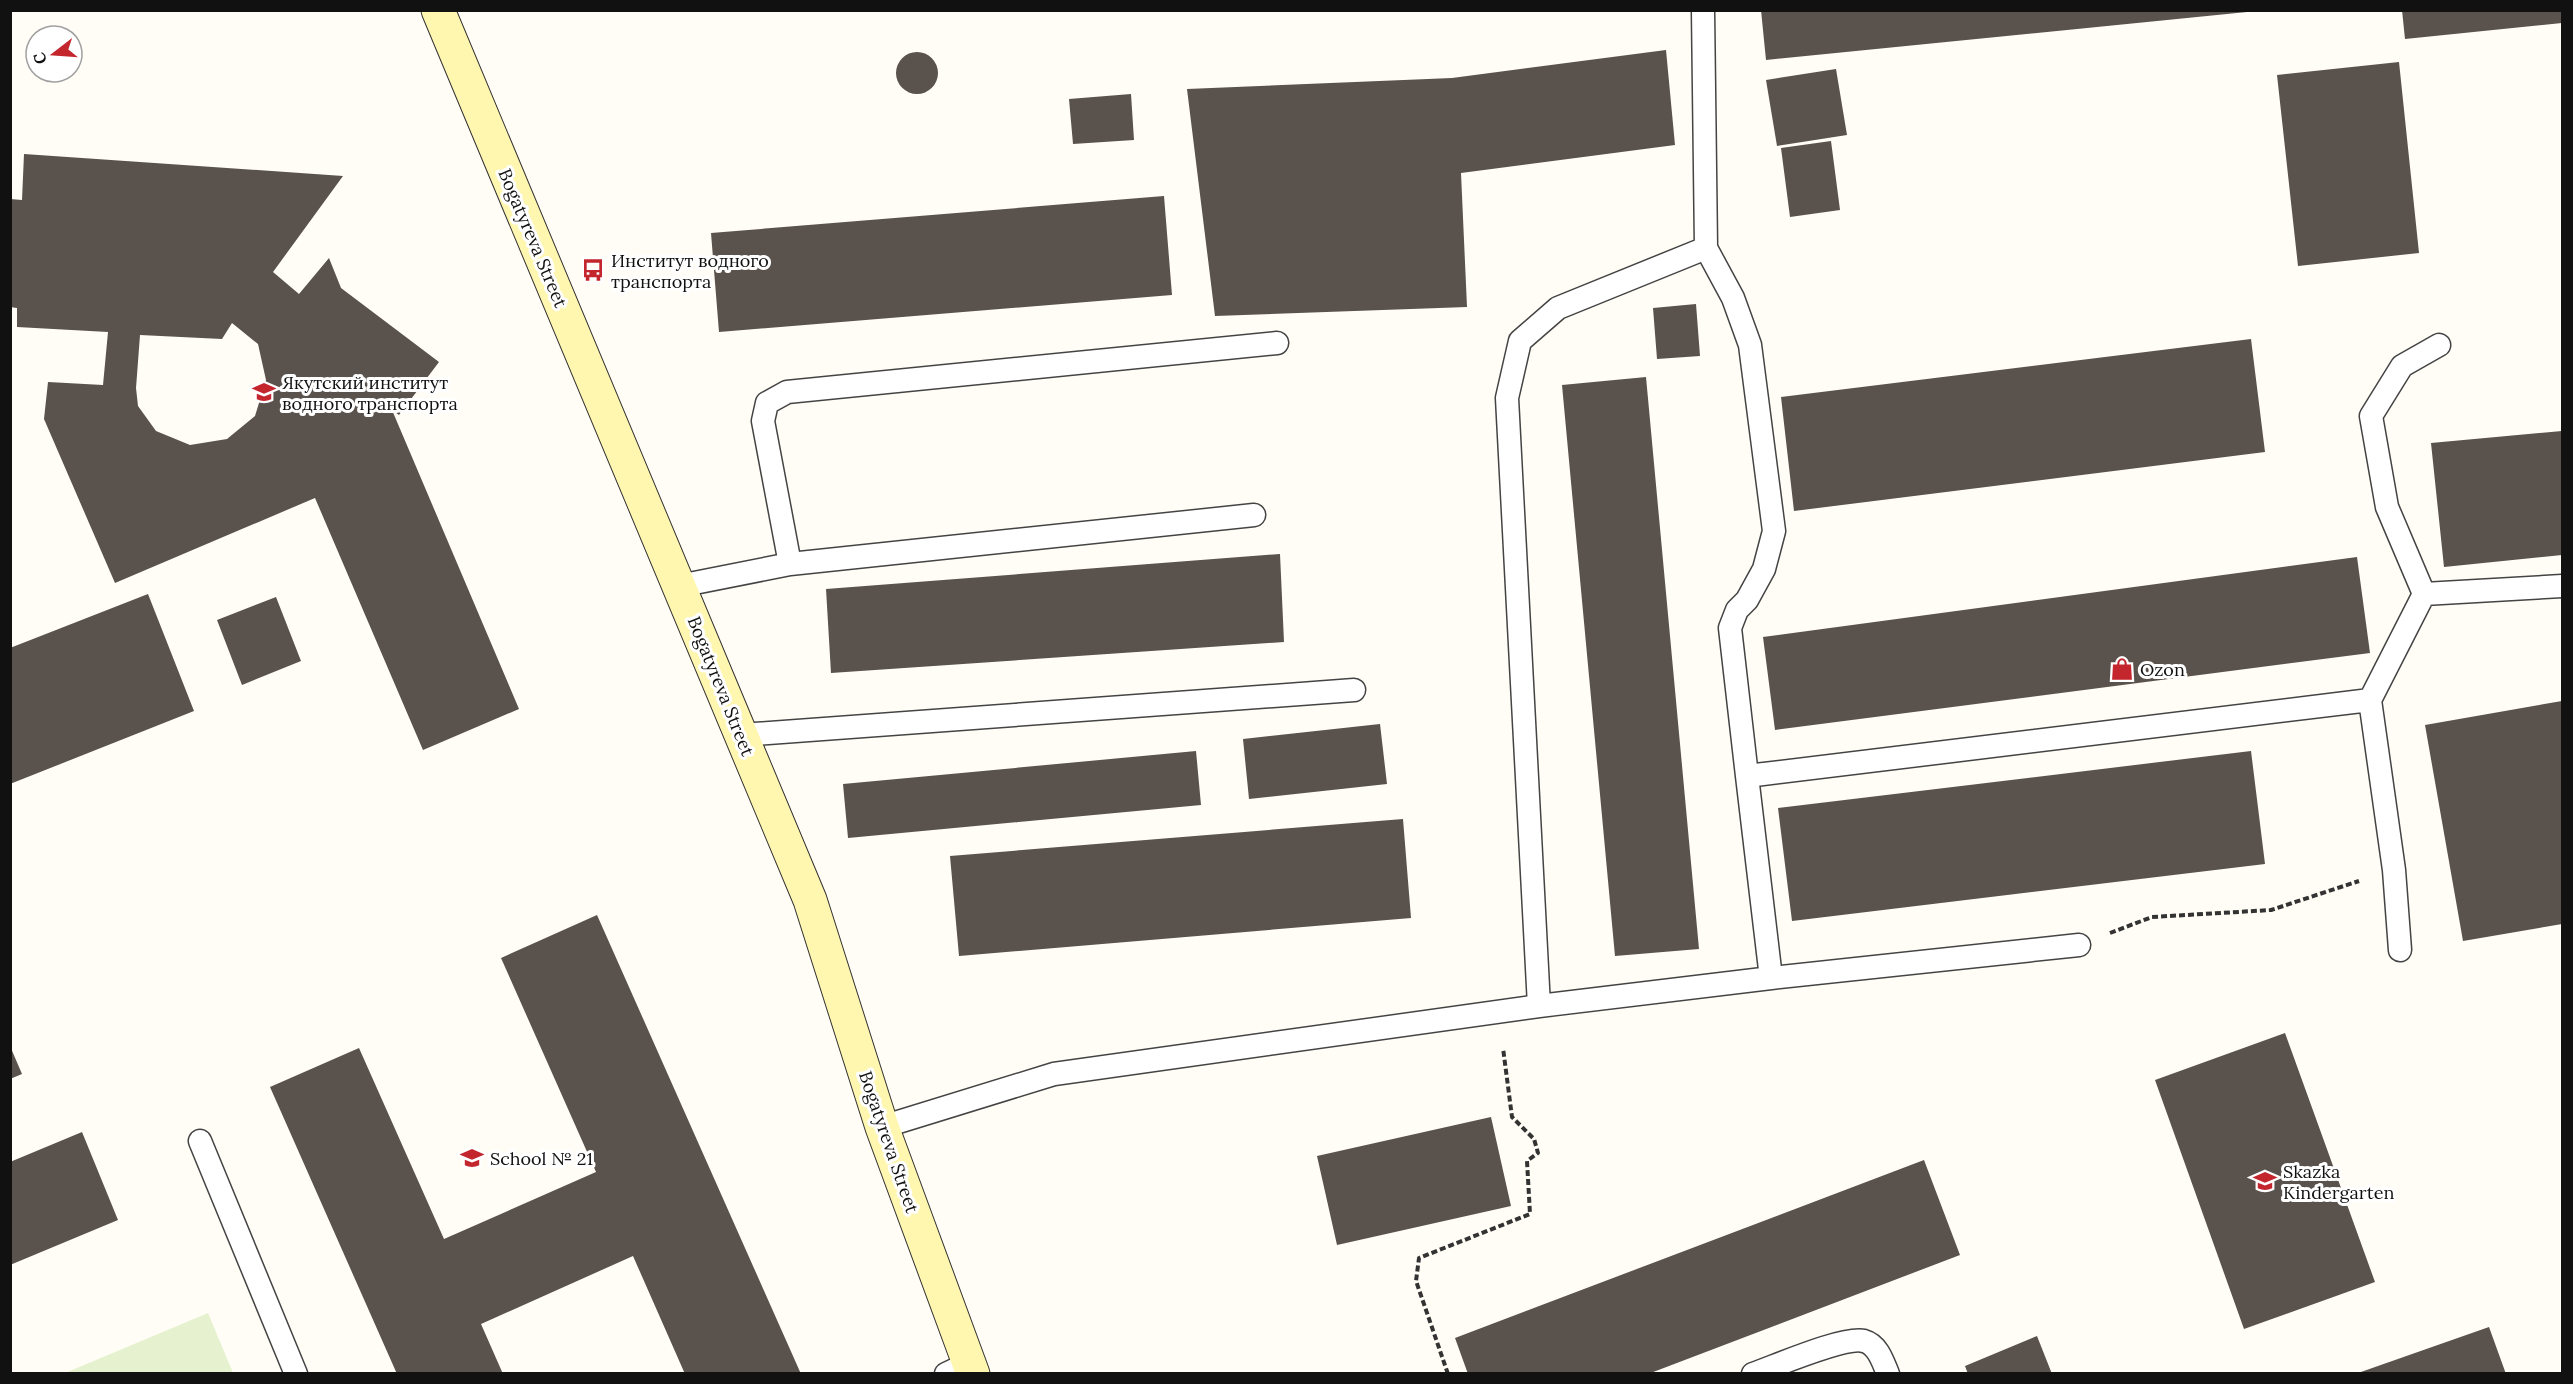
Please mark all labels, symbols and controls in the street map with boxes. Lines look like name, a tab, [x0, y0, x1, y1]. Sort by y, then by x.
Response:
north arrow	[24, 24, 84, 84]
text: С	[28, 50, 51, 67]
street label: Bogatyreva Street	[493, 165, 573, 311]
place label: Институт водного транспорта	[611, 249, 769, 293]
bus stop icon: Институт водного транспорта	[580, 257, 606, 283]
place label: Якутский институт водного транспорта	[282, 371, 458, 415]
school or university icon: Якутский институт водного транспорта	[251, 379, 277, 405]
street label: Bogatyreva Street	[682, 613, 760, 759]
shop icon: Ozon	[2109, 656, 2135, 682]
place label: Ozon	[2140, 658, 2185, 681]
street label: Bogatyreva Street	[854, 1068, 924, 1216]
school or university icon: School № 21	[459, 1145, 485, 1171]
place label: School № 21	[490, 1147, 593, 1170]
place label: Skazka Kindergarten	[2283, 1160, 2394, 1204]
school or university icon: Skazka Kindergarten	[2252, 1168, 2278, 1194]

